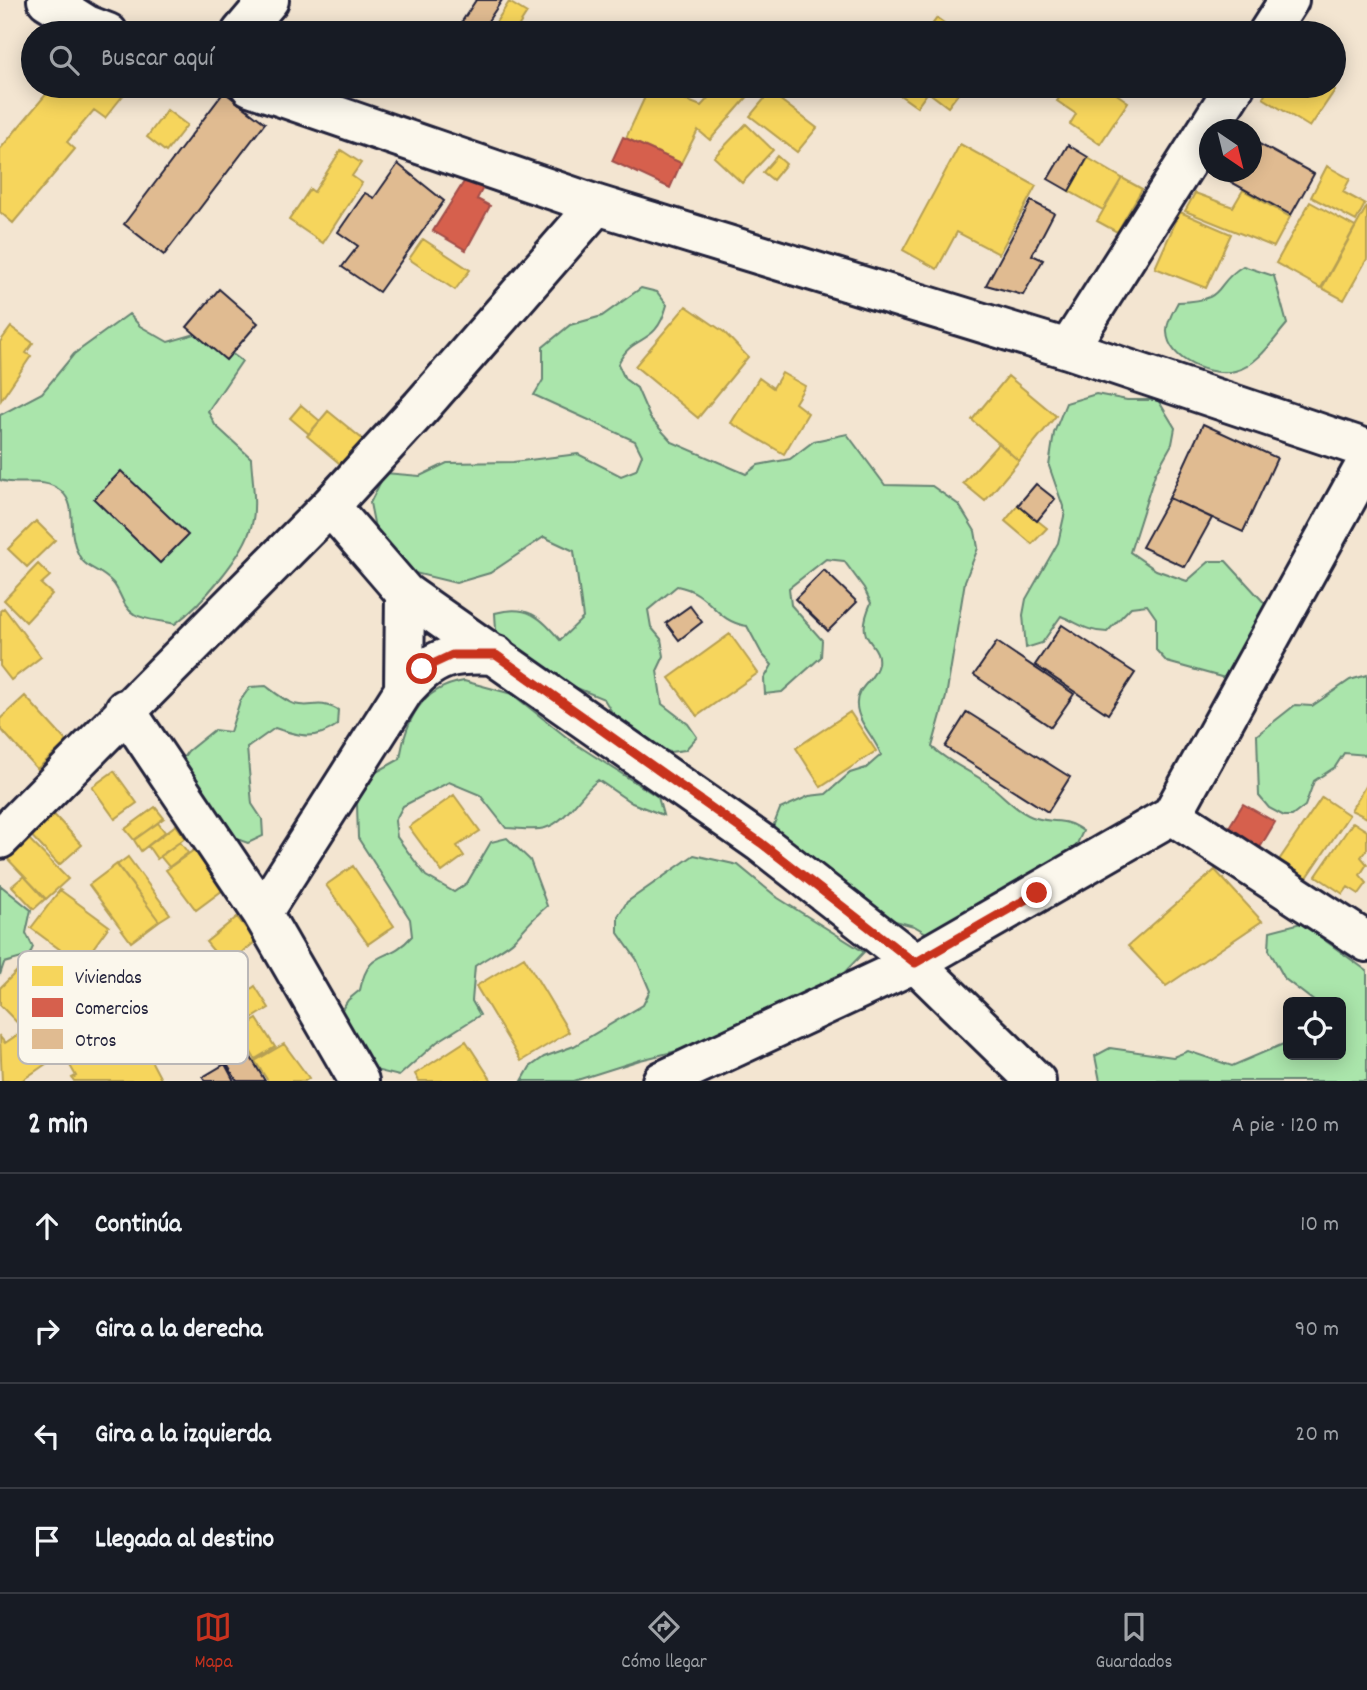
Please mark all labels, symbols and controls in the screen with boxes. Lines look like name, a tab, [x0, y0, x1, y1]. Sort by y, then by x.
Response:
search box	[21, 21, 1346, 98]
icon: search	[45, 41, 83, 79]
text: Buscar aquí	[101, 41, 213, 78]
north arrow	[1199, 119, 1262, 182]
route start	[406, 653, 437, 684]
route end	[1021, 877, 1052, 908]
legend	[18, 951, 248, 1064]
text: Viviendas	[75, 966, 142, 993]
text: Comercios	[75, 997, 149, 1024]
map controls	[1283, 997, 1346, 1060]
button: locate	[1283, 997, 1346, 1060]
text: Otros	[75, 1029, 116, 1056]
text: 2 min	[28, 1105, 88, 1148]
text: A pie · 120 m	[1232, 1110, 1339, 1143]
icon: ahead	[28, 1207, 66, 1245]
text: Continúa	[95, 1207, 181, 1244]
text: 10 m	[1300, 1209, 1339, 1242]
icon: right	[28, 1312, 66, 1350]
text: Gira a la derecha	[95, 1312, 262, 1349]
text: 90 m	[1295, 1314, 1339, 1347]
icon: left	[28, 1417, 66, 1455]
text: Gira a la izquierda	[95, 1417, 271, 1454]
text: 20 m	[1295, 1419, 1339, 1452]
icon: arrive	[28, 1522, 66, 1560]
text: Llegada al destino	[95, 1522, 274, 1559]
tab: Mapa	[194, 1608, 232, 1677]
tab: Cómo llegar	[621, 1608, 707, 1677]
tab: Guardados	[1096, 1608, 1173, 1677]

